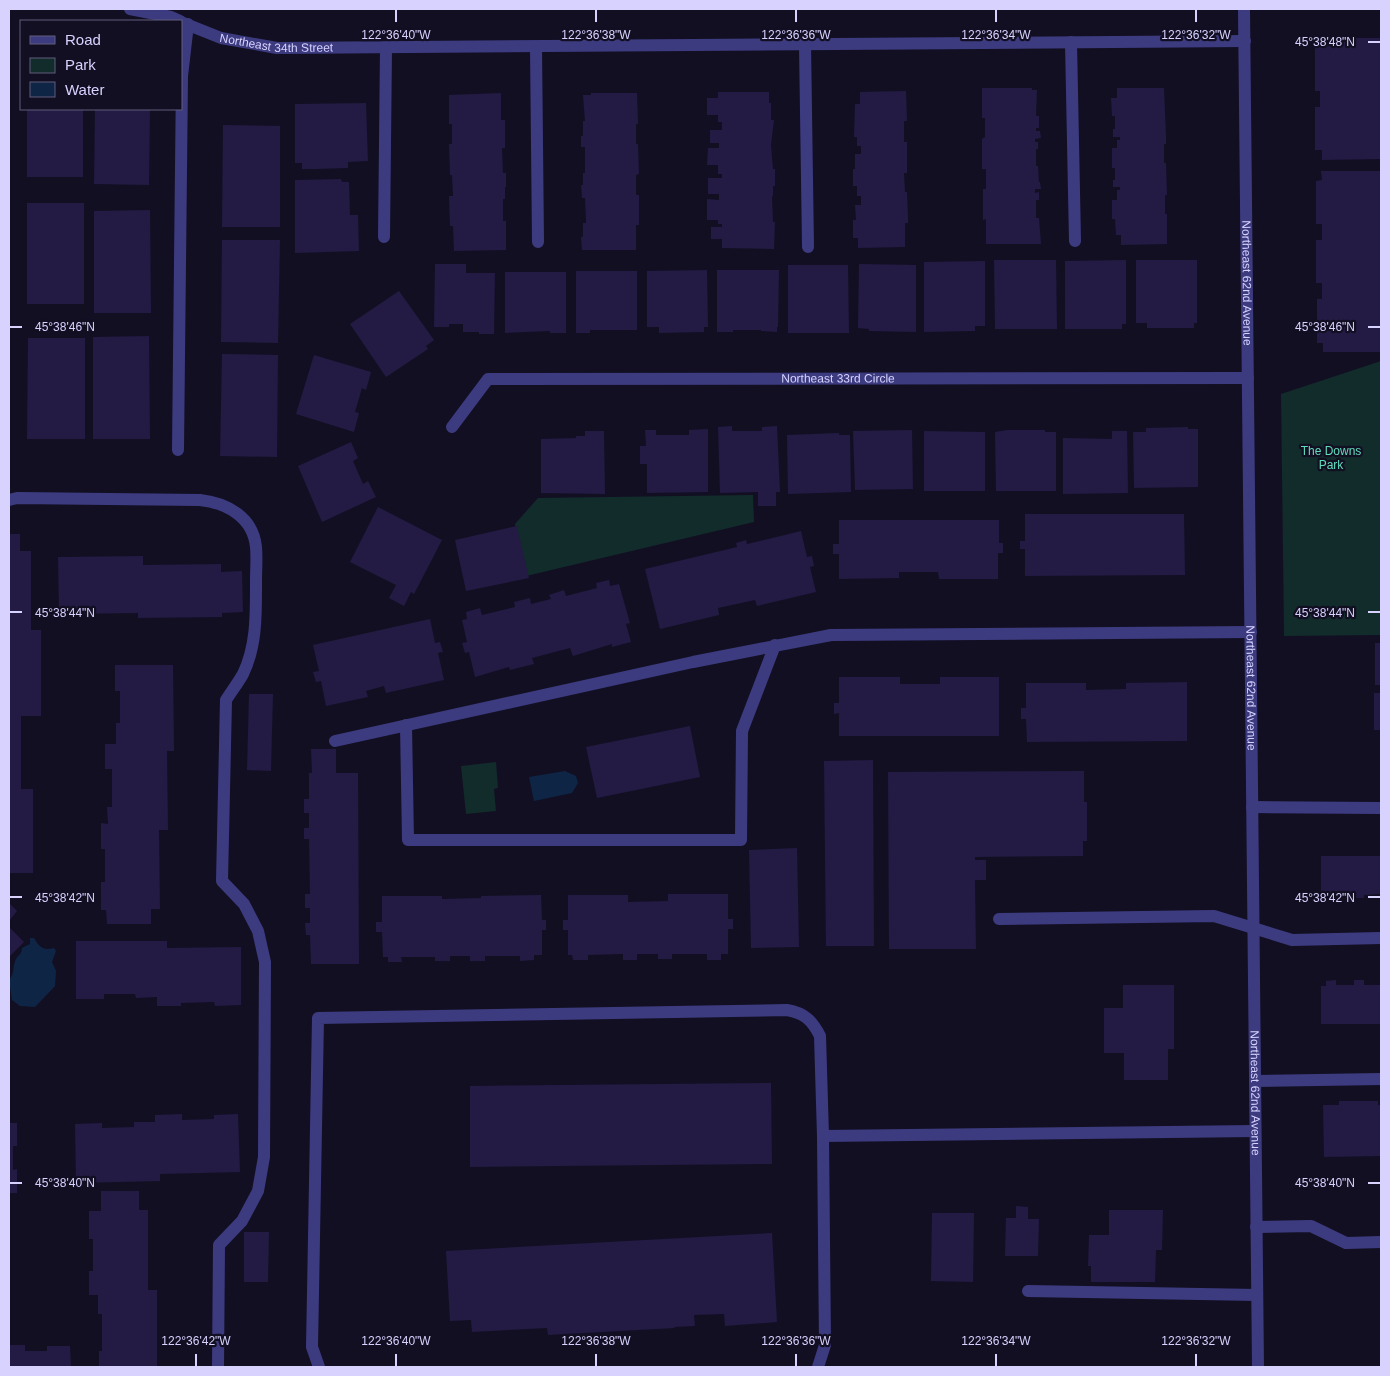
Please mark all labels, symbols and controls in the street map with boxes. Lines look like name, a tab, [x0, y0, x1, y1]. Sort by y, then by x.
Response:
legend	[20, 20, 182, 110]
text: 122°36'40"W	[361, 28, 431, 42]
text: 122°36'38"W	[561, 28, 631, 42]
text: 122°36'36"W	[761, 28, 831, 42]
text: 122°36'34"W	[961, 28, 1031, 42]
text: 122°36'32"W	[1161, 28, 1231, 42]
text: Road	[65, 31, 101, 48]
street label: Northeast 34th Street	[219, 31, 334, 55]
text: 45°38'48"N	[1295, 35, 1355, 49]
text: Park	[65, 56, 96, 73]
text: Water	[65, 81, 104, 98]
street label: Northeast 62nd Avenue	[1239, 220, 1254, 346]
text: 45°38'46"N	[35, 320, 95, 334]
text: 45°38'46"N	[1295, 320, 1355, 334]
street label: Northeast 33rd Circle	[781, 371, 895, 386]
park label: The Downs Park	[1301, 444, 1361, 472]
text: 45°38'44"N	[35, 606, 95, 620]
text: 45°38'44"N	[1295, 606, 1355, 620]
street label: Northeast 62nd Avenue	[1243, 625, 1259, 751]
text: 45°38'42"N	[35, 891, 95, 905]
text: 45°38'42"N	[1295, 891, 1355, 905]
street label: Northeast 62nd Avenue	[1248, 1030, 1263, 1156]
text: 45°38'40"N	[35, 1176, 95, 1190]
text: 45°38'40"N	[1295, 1176, 1355, 1190]
text: 122°36'42"W	[161, 1334, 231, 1348]
text: 122°36'40"W	[361, 1334, 431, 1348]
text: 122°36'38"W	[561, 1334, 631, 1348]
text: 122°36'36"W	[761, 1334, 831, 1348]
text: 122°36'34"W	[961, 1334, 1031, 1348]
text: 122°36'32"W	[1161, 1334, 1231, 1348]

